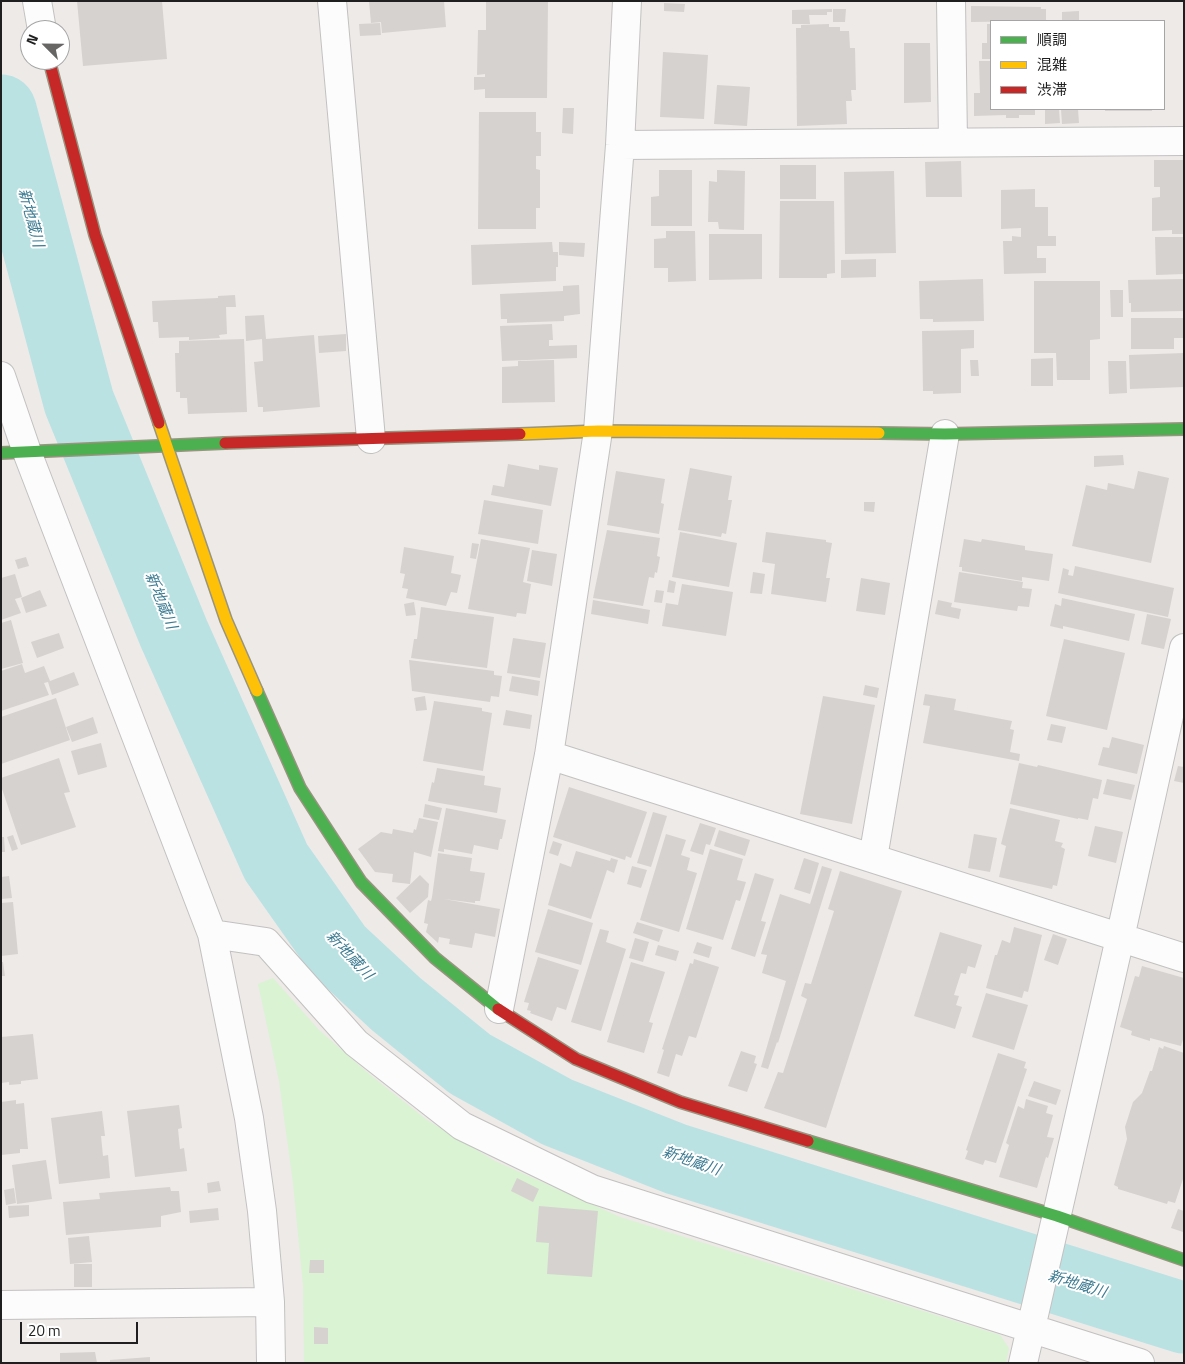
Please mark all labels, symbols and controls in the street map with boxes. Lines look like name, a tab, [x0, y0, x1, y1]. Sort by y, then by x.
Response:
north arrow	[20, 20, 70, 70]
legend	[990, 20, 1165, 110]
text: 順調	[1037, 28, 1067, 51]
text: N	[20, 31, 43, 48]
text: 混雑	[1037, 53, 1067, 76]
text: 渋滞	[1037, 78, 1067, 101]
water label: 新地蔵川	[14, 187, 46, 249]
water label: 新地蔵川	[140, 570, 180, 632]
water label: 新地蔵川	[322, 928, 376, 984]
water label: 新地蔵川	[660, 1144, 722, 1180]
water label: 新地蔵川	[1046, 1268, 1108, 1302]
scale bar	[22, 1312, 140, 1344]
text: 20 m	[28, 1319, 61, 1342]

